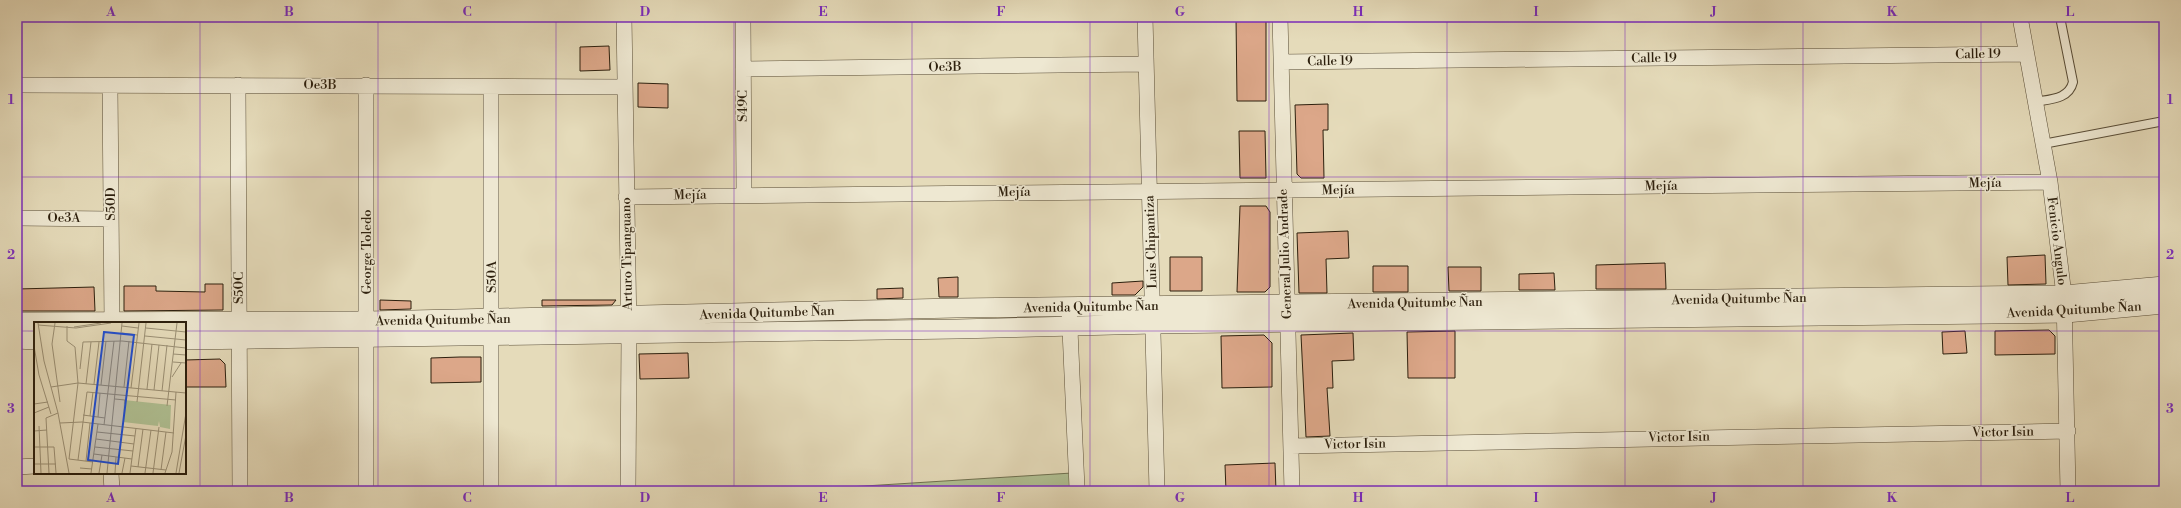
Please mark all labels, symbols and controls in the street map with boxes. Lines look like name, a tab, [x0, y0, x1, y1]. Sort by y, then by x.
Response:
text: A	[105, 4, 116, 20]
text: B	[284, 4, 294, 20]
text: C	[462, 4, 472, 20]
text: D	[640, 4, 650, 20]
text: E	[818, 4, 828, 20]
text: F	[996, 4, 1006, 20]
text: G	[1175, 4, 1186, 20]
text: H	[1353, 4, 1364, 20]
text: I	[1533, 4, 1539, 20]
text: J	[1709, 4, 1717, 20]
text: K	[1887, 4, 1898, 20]
text: L	[2066, 4, 2075, 20]
street label: Calle 19	[1955, 46, 2001, 62]
street label: Calle 19	[1631, 50, 1677, 66]
street label: Calle 19	[1307, 53, 1353, 69]
street label: Oe3B	[928, 59, 962, 75]
street label: Oe3B	[303, 77, 337, 93]
street label: S49C	[735, 90, 751, 122]
text: 1	[8, 92, 15, 108]
text: 1	[2167, 92, 2174, 108]
street label: Mejía	[1968, 175, 2002, 191]
street label: Mejía	[1644, 178, 1678, 194]
street label: Mejía	[1321, 182, 1355, 198]
street label: Mejía	[997, 184, 1031, 200]
street label: S50D	[103, 187, 119, 221]
street label: Mejía	[673, 187, 707, 203]
street label: General Julio Andrade	[1275, 188, 1295, 319]
street label: Luis Chipantiza	[1141, 195, 1161, 289]
street label: Fenicio Angulo	[2044, 196, 2070, 286]
street label: Arturo Tipanguano	[618, 197, 636, 312]
street label: George Toledo	[359, 209, 375, 295]
street label: Oe3A	[48, 210, 81, 226]
text: 2	[7, 247, 15, 263]
text: 2	[2166, 247, 2174, 263]
street label: S50A	[484, 260, 500, 293]
street label: S50C	[231, 272, 247, 304]
street label: Avenida Quitumbe Ñan	[1670, 289, 1807, 308]
street label: Avenida Quitumbe Ñan	[1346, 293, 1483, 312]
street label: Avenida Quitumbe Ñan	[1022, 297, 1159, 316]
street label: Avenida Quitumbe Ñan	[2005, 297, 2142, 322]
street label: Avenida Quitumbe Ñan	[698, 302, 835, 323]
street label: Avenida Quitumbe Ñan	[374, 310, 511, 329]
inset map	[34, 322, 186, 474]
text: 3	[7, 401, 15, 417]
text: 3	[2166, 401, 2174, 417]
street label: Victor Isin	[1971, 423, 2034, 441]
street label: Victor Isin	[1647, 428, 1710, 446]
street label: Victor Isin	[1323, 435, 1386, 453]
text: A	[105, 490, 116, 506]
text: B	[284, 490, 294, 506]
text: C	[462, 490, 472, 506]
text: D	[640, 490, 650, 506]
text: E	[818, 490, 828, 506]
text: F	[996, 490, 1006, 506]
text: G	[1175, 490, 1186, 506]
text: H	[1353, 490, 1364, 506]
text: I	[1533, 490, 1539, 506]
text: J	[1709, 490, 1717, 506]
text: K	[1887, 490, 1898, 506]
text: L	[2066, 490, 2075, 506]

